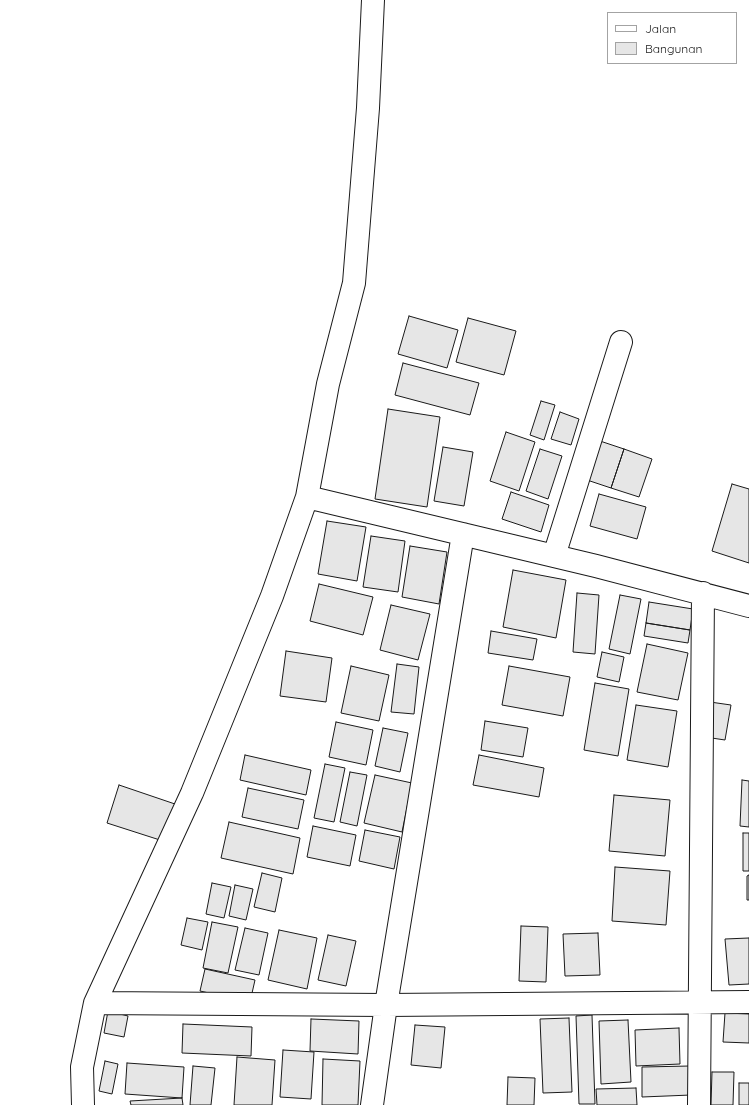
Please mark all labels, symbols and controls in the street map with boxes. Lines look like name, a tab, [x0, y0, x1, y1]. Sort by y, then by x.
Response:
legend	[607, 12, 737, 64]
text: Jalan	[645, 21, 676, 36]
text: Bangunan	[645, 41, 702, 56]

